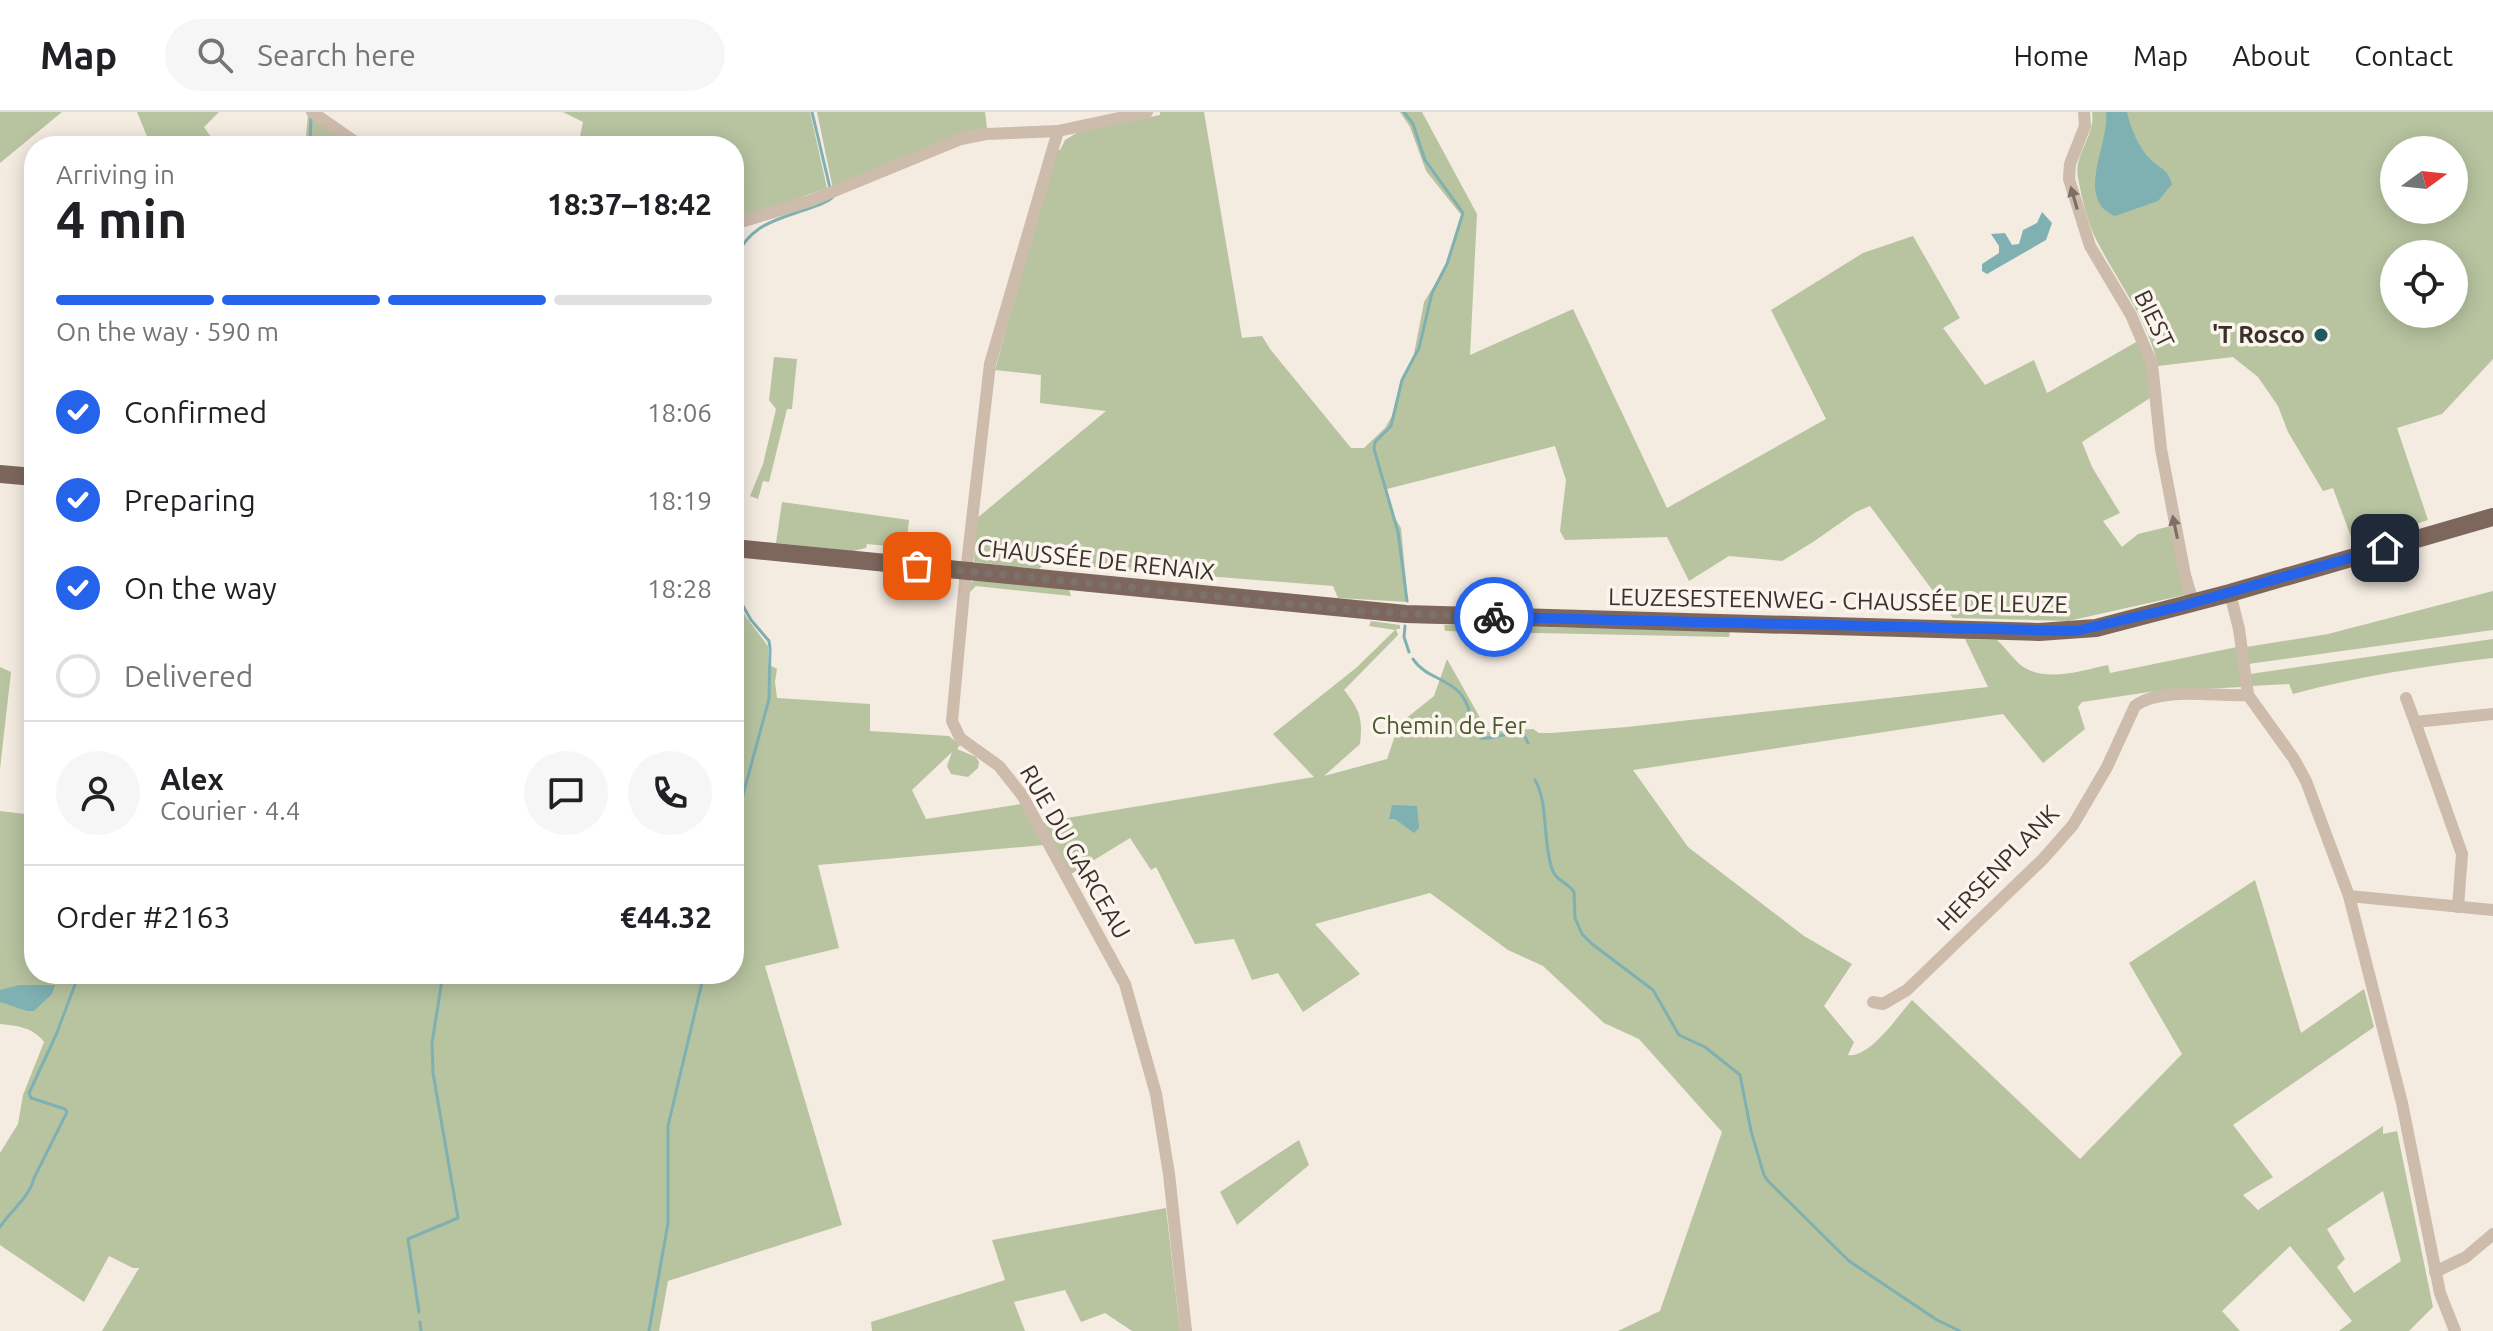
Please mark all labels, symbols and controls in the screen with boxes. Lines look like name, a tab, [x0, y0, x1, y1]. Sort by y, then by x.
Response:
search box	[165, 19, 725, 91]
icon: search	[193, 33, 237, 77]
text: Map	[40, 34, 117, 76]
text: Search here	[257, 38, 416, 72]
text: Home	[2014, 40, 2089, 71]
text: Map	[2133, 40, 2188, 71]
text: About	[2232, 40, 2310, 71]
text: Contact	[2354, 40, 2453, 71]
north arrow	[2380, 136, 2468, 224]
map controls	[2380, 136, 2468, 328]
text: Arriving in	[56, 160, 175, 189]
one-way arrow	[2068, 185, 2080, 210]
text: 18:37–18:42	[547, 187, 712, 221]
text: 4 min	[56, 190, 187, 248]
button: locate	[2380, 240, 2468, 328]
street label: BIEST	[2129, 286, 2180, 352]
text: On the way · 590 m	[56, 317, 279, 346]
place label: 'T Rosco	[2212, 321, 2305, 348]
marker: 'T Rosco	[2312, 326, 2330, 344]
icon: check	[56, 390, 100, 434]
text: Confirmed	[124, 395, 267, 429]
text: 18:06	[647, 398, 712, 427]
icon: check	[56, 478, 100, 522]
text: Preparing	[124, 483, 256, 517]
text: 18:19	[647, 486, 712, 515]
one-way arrow	[2168, 514, 2181, 539]
pin	[2351, 514, 2419, 582]
icon: home	[2363, 526, 2407, 570]
pin	[883, 532, 951, 600]
street label: CHAUSSÉE DE RENAIX	[976, 533, 1217, 585]
icon: bag	[895, 544, 939, 588]
icon: check	[56, 566, 100, 610]
text: On the way	[124, 571, 277, 605]
text: 18:28	[647, 574, 712, 603]
courier	[1454, 577, 1534, 657]
street label: LEUZESESTEENWEG - CHAUSSÉE DE LEUZE	[1608, 582, 2068, 618]
icon: bike	[1472, 595, 1516, 639]
text: Delivered	[124, 659, 253, 693]
park label: Chemin de Fer	[1371, 712, 1527, 739]
button: person	[56, 751, 140, 835]
button: chat	[524, 751, 608, 835]
button: phone	[628, 751, 712, 835]
street label: RUE DU GARCEAU	[1015, 760, 1136, 943]
text: Alex	[160, 762, 224, 796]
text: Courier · 4.4	[160, 796, 300, 825]
street label: HERSENPLANK	[1931, 799, 2064, 936]
text: Order #2163	[56, 900, 230, 934]
text: €44.32	[620, 900, 712, 934]

